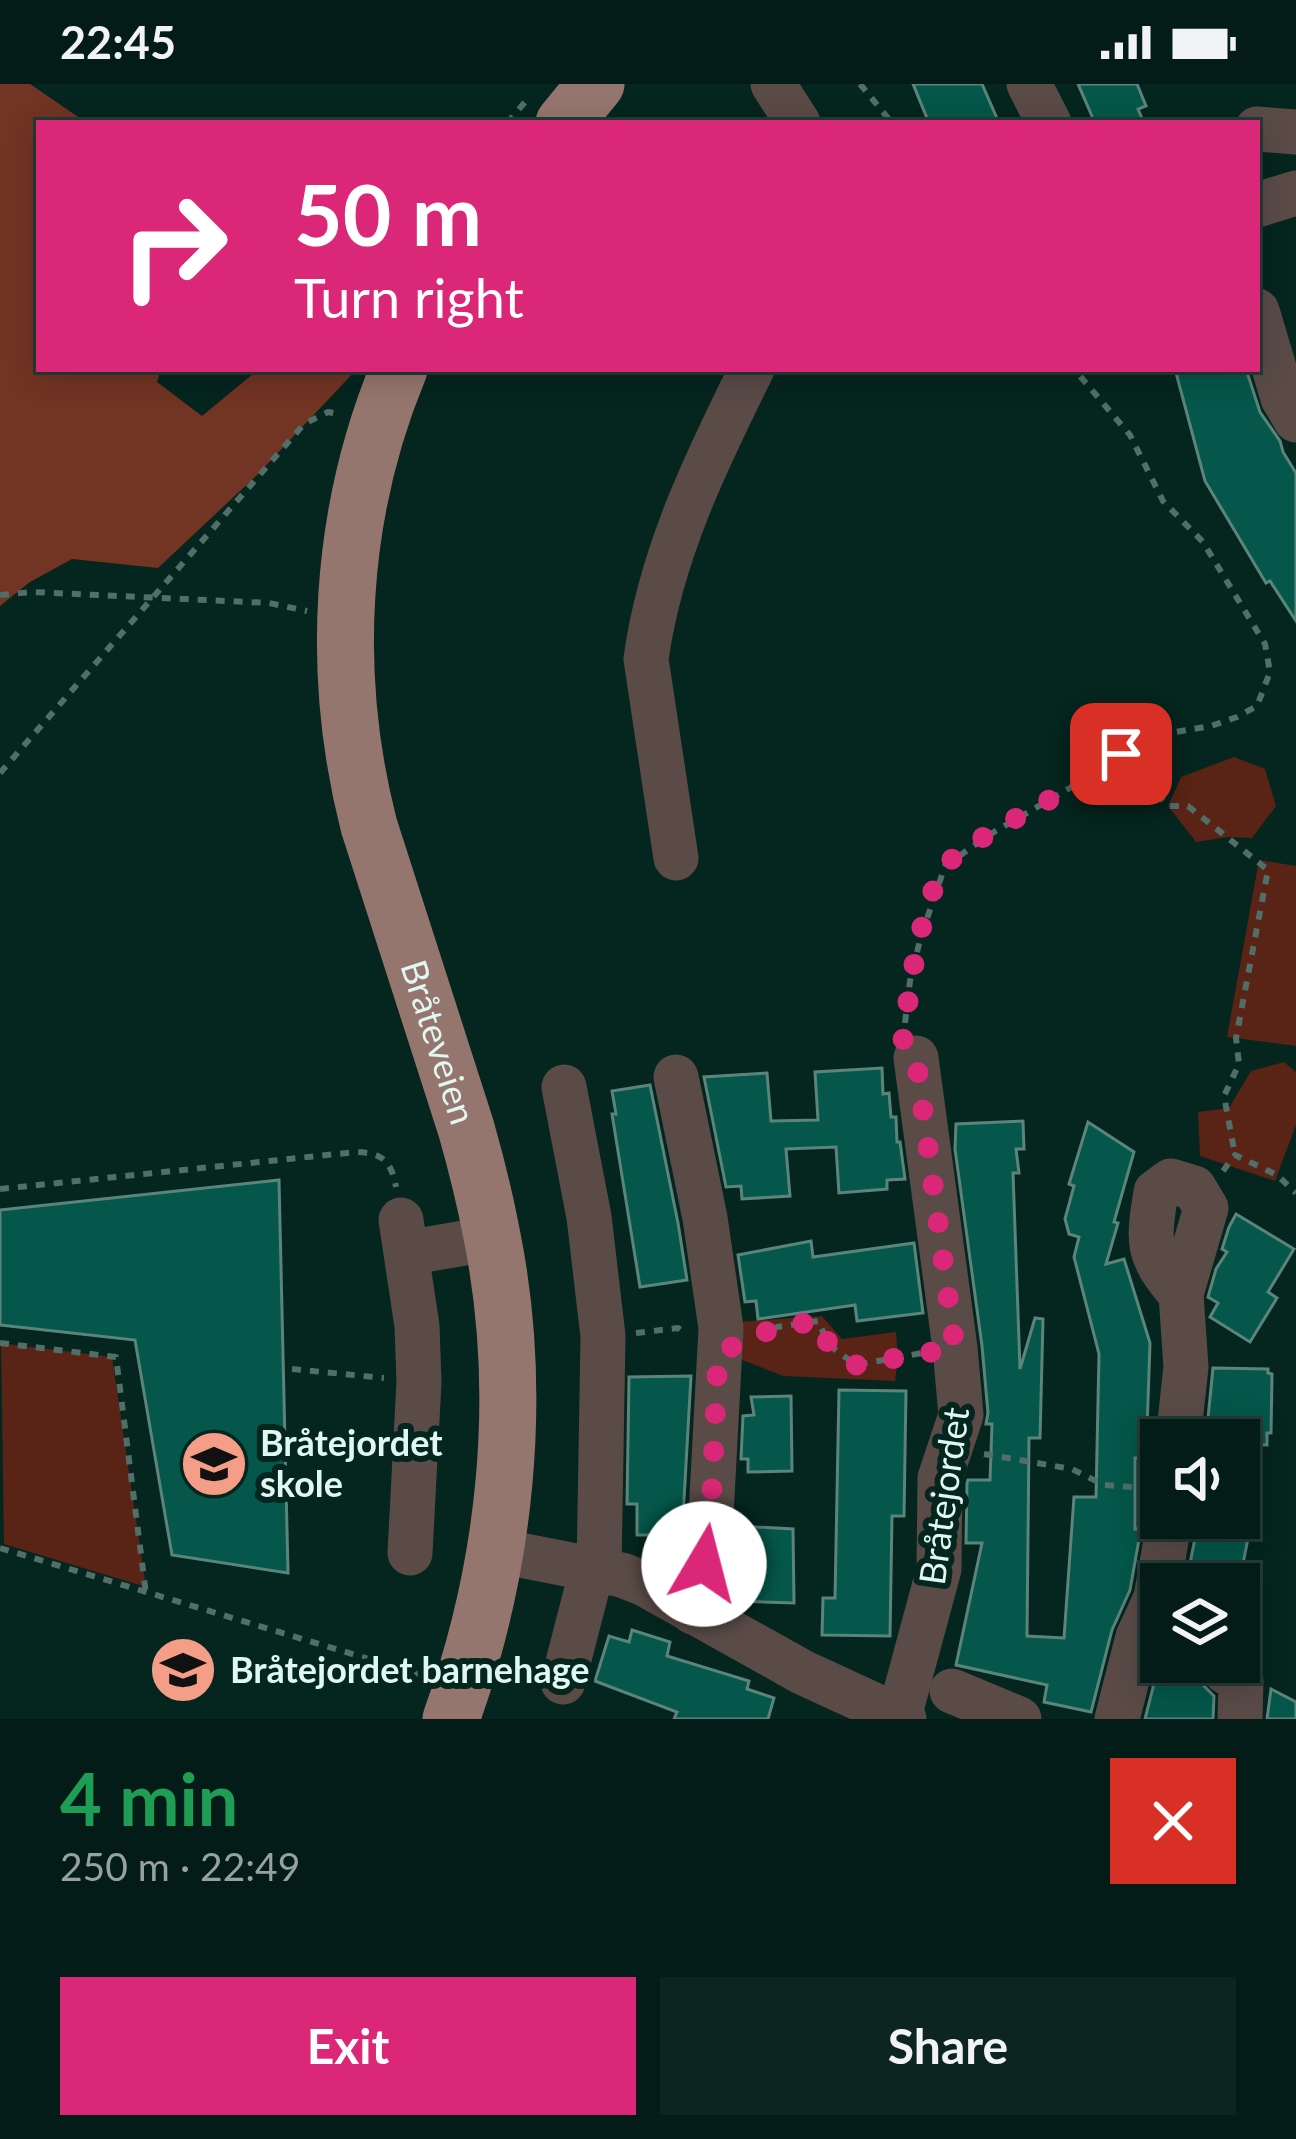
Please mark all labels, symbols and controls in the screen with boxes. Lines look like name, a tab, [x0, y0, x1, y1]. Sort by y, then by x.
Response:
text: 22:45	[60, 15, 176, 69]
text: 50 m	[294, 163, 482, 264]
icon: right	[96, 168, 252, 324]
text: Turn right	[294, 265, 524, 330]
pin	[1070, 703, 1172, 805]
icon: arrive	[1088, 721, 1154, 787]
street label: Bråteveien	[392, 954, 486, 1129]
street label: Bråtejordet	[909, 1404, 977, 1587]
map controls	[1140, 1419, 1260, 1683]
button: sound	[1140, 1419, 1260, 1539]
place label: Bråtejordet skole	[260, 1420, 443, 1505]
school or university icon: Bråtejordet skole	[179, 1429, 249, 1499]
position arrow	[641, 1501, 767, 1627]
button: layers	[1140, 1563, 1260, 1683]
school or university icon: Bråtejordet barnehage	[148, 1635, 218, 1705]
place label: Bråtejordet barnehage	[230, 1647, 590, 1691]
text: 4 min	[60, 1755, 238, 1841]
button: close	[1110, 1758, 1236, 1884]
text: 250 m · 22:49	[60, 1843, 300, 1889]
button: Exit	[60, 1977, 636, 2115]
button: Share	[660, 1977, 1236, 2115]

